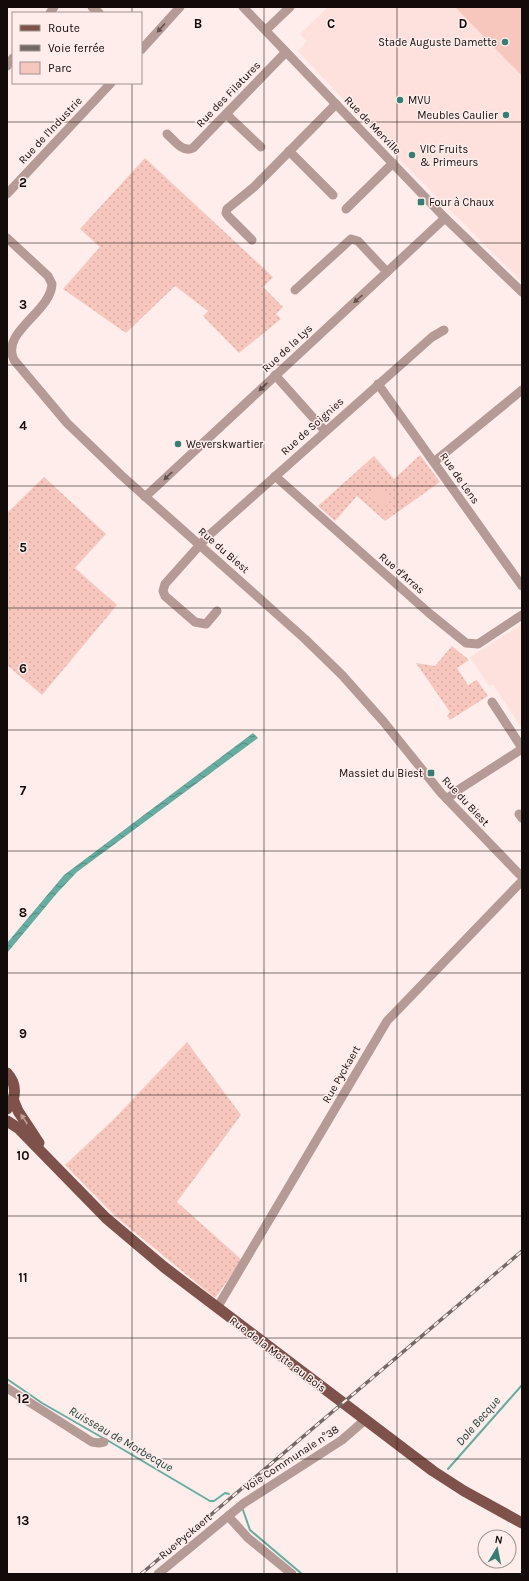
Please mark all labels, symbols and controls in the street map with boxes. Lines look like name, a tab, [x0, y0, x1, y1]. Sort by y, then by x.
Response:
legend	[12, 12, 142, 84]
text: B	[194, 16, 202, 31]
text: C	[327, 16, 335, 31]
text: D	[459, 16, 468, 31]
text: Route	[48, 21, 80, 35]
one-way arrow	[156, 23, 166, 33]
place label: Stade Auguste Damette	[378, 36, 497, 49]
marker: Stade Auguste Damette	[500, 37, 510, 47]
text: Voie ferrée	[48, 41, 105, 55]
street label: Rue des Filatures	[194, 59, 263, 130]
text: Parc	[48, 61, 72, 75]
street label: Rue de Merville	[342, 93, 404, 157]
street label: Rue de l'Industrie	[16, 94, 85, 166]
place label: MVU	[408, 94, 431, 107]
marker: MVU	[395, 95, 405, 105]
place label: Meubles Caulier	[417, 109, 498, 122]
marker: Meubles Caulier	[501, 110, 511, 120]
place label: VIC Fruits & Primeurs	[420, 143, 479, 169]
marker: VIC Fruits & Primeurs	[407, 150, 417, 160]
text: 2	[19, 175, 27, 190]
place label: Four à Chaux	[429, 196, 494, 209]
marker: Four à Chaux	[416, 197, 426, 207]
one-way arrow	[353, 294, 363, 303]
text: 3	[19, 297, 27, 312]
street label: Rue de la Lys	[260, 322, 315, 375]
one-way arrow	[258, 382, 267, 391]
street label: Rue de Soignies	[278, 395, 347, 458]
text: 4	[19, 418, 27, 433]
place label: Weverskwartier	[186, 438, 263, 451]
marker: Weverskwartier	[173, 439, 183, 449]
street label: Rue de Lens	[437, 450, 482, 507]
one-way arrow	[162, 471, 173, 480]
street label: Rue du Biest	[196, 525, 252, 576]
text: 5	[19, 540, 27, 555]
street label: Rue d'Arras	[376, 550, 427, 597]
text: 6	[19, 661, 27, 676]
place label: Massiet du Biest	[339, 767, 423, 780]
marker: Massiet du Biest	[426, 768, 436, 778]
street label: Rue du Biest	[439, 774, 492, 829]
text: 7	[20, 783, 27, 798]
text: 8	[19, 905, 27, 920]
text: 9	[19, 1026, 27, 1041]
street label: Rue Pyckaert	[320, 1043, 363, 1105]
one-way arrow	[20, 1114, 28, 1124]
text: 10	[17, 1148, 29, 1163]
text: 11	[18, 1270, 28, 1285]
street label: Rue de la Motte au Bois	[227, 1314, 329, 1395]
text: 12	[17, 1391, 29, 1406]
water label: Dole Becque	[453, 1393, 503, 1448]
water label: Ruisseau de Morbecque	[66, 1403, 176, 1475]
street label: Voie Communale n°38	[241, 1423, 342, 1494]
street label: Rue Pyckaert	[156, 1511, 214, 1562]
text: 13	[17, 1513, 29, 1528]
north arrow	[477, 1529, 517, 1569]
text: N	[494, 1533, 504, 1547]

